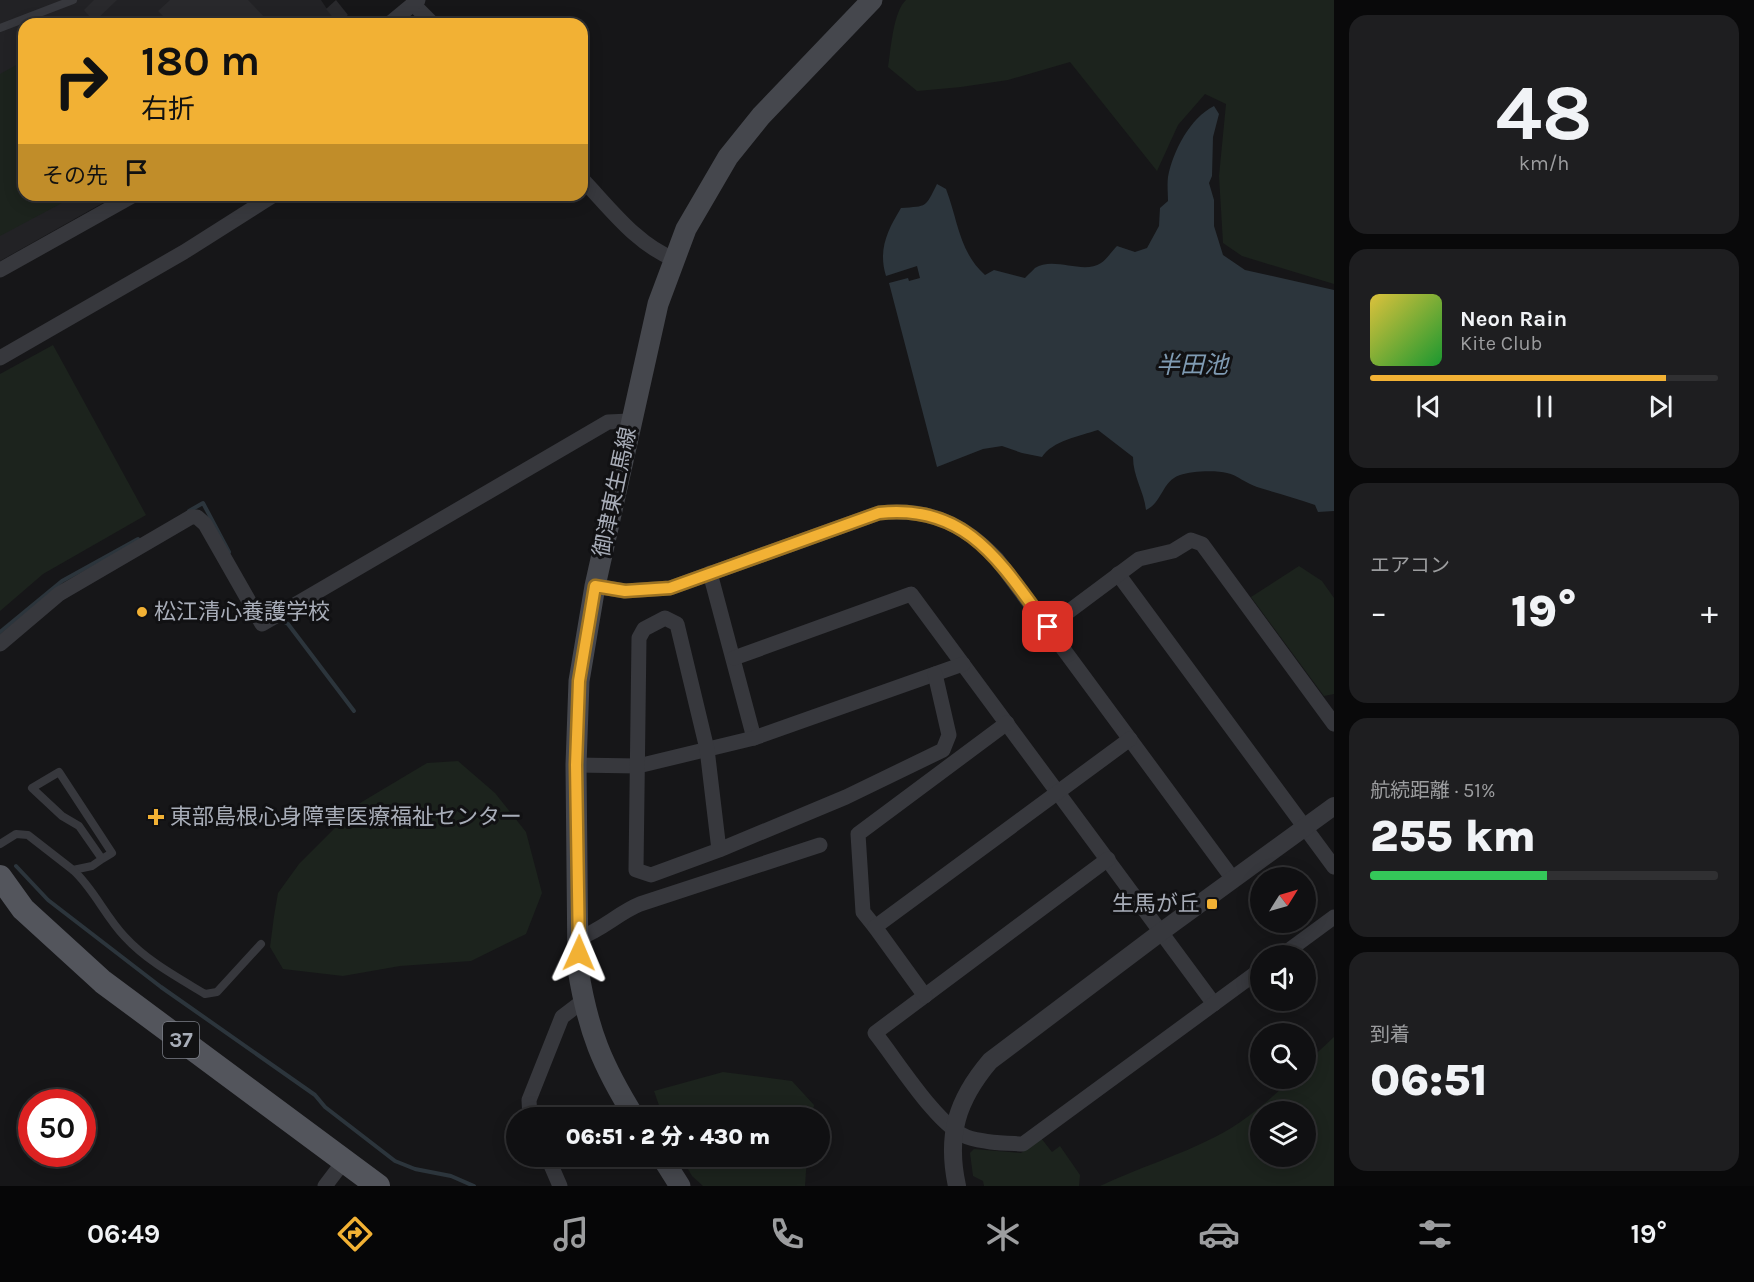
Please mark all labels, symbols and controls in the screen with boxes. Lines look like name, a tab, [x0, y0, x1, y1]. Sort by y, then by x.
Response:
text: 180 m	[141, 36, 260, 86]
icon: right	[42, 42, 120, 120]
text: 48	[1496, 67, 1592, 159]
text: 右折	[141, 93, 195, 125]
text: km/h	[1519, 152, 1569, 175]
icon: arrive	[120, 156, 153, 189]
text: その先	[42, 163, 108, 189]
text: Neon Rain	[1460, 306, 1567, 332]
text: Kite Club	[1460, 332, 1542, 355]
water label: 半田池	[1156, 351, 1230, 379]
icon: previous	[1412, 390, 1445, 423]
icon: pause	[1528, 390, 1561, 423]
icon: next	[1644, 390, 1677, 423]
street label: 御津東生馬線	[589, 425, 641, 559]
text: エアコン	[1370, 554, 1450, 577]
text: 19°	[1511, 585, 1577, 637]
text: −	[1370, 593, 1387, 631]
text: +	[1701, 593, 1718, 631]
place label: 松江清心養護学校	[154, 599, 330, 625]
pin	[1022, 601, 1073, 652]
marker: 松江清心養護学校	[135, 605, 149, 619]
icon: arrive	[1031, 610, 1064, 643]
text: 航続距離 · 51%	[1370, 779, 1495, 802]
place label: 東部島根心身障害医療福祉センター	[170, 804, 522, 830]
marker: 東部島根心身障害医療福祉センター	[147, 808, 165, 826]
text: 255 km	[1370, 810, 1536, 862]
north arrow	[1250, 867, 1316, 933]
map controls	[1250, 867, 1316, 1167]
place label: 生馬が丘	[1112, 891, 1200, 917]
marker: 生馬が丘	[1205, 897, 1219, 911]
position arrow	[547, 921, 611, 985]
button: sound	[1250, 945, 1316, 1011]
road number: 37	[163, 1022, 199, 1058]
button: search	[1250, 1023, 1316, 1089]
text: 到着	[1370, 1023, 1410, 1046]
text: 06:51	[1370, 1054, 1488, 1106]
speed limit sign: 50	[18, 1089, 96, 1167]
button: layers	[1250, 1101, 1316, 1167]
text: 06:51 · 2 分 · 430 m	[566, 1124, 770, 1150]
icon: directions	[334, 1213, 376, 1255]
icon: music	[550, 1213, 592, 1255]
icon: phone	[766, 1213, 808, 1255]
icon: climate	[982, 1213, 1024, 1255]
icon: car	[1198, 1213, 1240, 1255]
icon: filters	[1414, 1213, 1456, 1255]
text: 06:49	[87, 1218, 160, 1250]
text: 19°	[1630, 1218, 1667, 1250]

